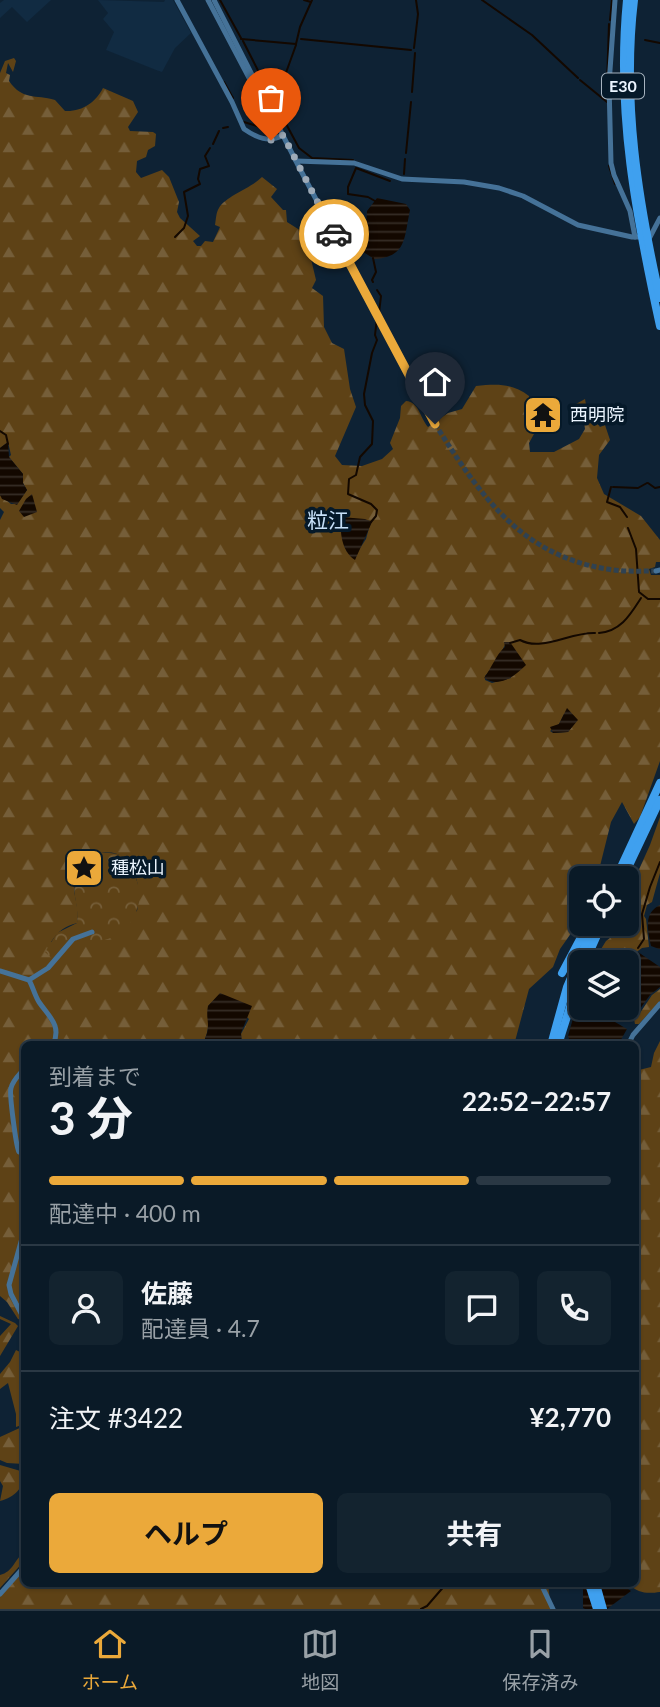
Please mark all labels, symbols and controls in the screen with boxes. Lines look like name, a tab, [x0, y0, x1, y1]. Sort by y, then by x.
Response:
pin	[241, 68, 301, 140]
road number: E30	[602, 74, 644, 99]
icon: bag	[252, 79, 290, 117]
courier	[299, 199, 369, 269]
icon: car	[315, 215, 353, 253]
pin	[405, 352, 465, 424]
icon: home	[416, 363, 454, 401]
temple icon: 西明院	[522, 394, 564, 436]
place label: 西明院	[570, 403, 624, 425]
district label: 粒江	[307, 507, 349, 532]
place icon: 種松山	[63, 847, 105, 889]
place label: 種松山	[111, 856, 165, 878]
map controls	[569, 866, 639, 1020]
button: locate	[569, 866, 639, 936]
button: layers	[569, 950, 639, 1020]
text: 到着まで	[49, 1062, 141, 1090]
text: 22:52–22:57	[462, 1085, 611, 1117]
text: 3 分	[49, 1090, 133, 1145]
text: 配達中 · 400 m	[49, 1199, 201, 1227]
button: person	[49, 1271, 123, 1345]
button: chat	[445, 1271, 519, 1345]
button: phone	[537, 1271, 611, 1345]
text: 佐藤	[141, 1277, 193, 1309]
text: 配達員 · 4.7	[141, 1314, 260, 1342]
text: ¥2,770	[530, 1401, 611, 1433]
text: 注文 #3422	[49, 1402, 183, 1434]
button: ヘルプ	[49, 1493, 323, 1573]
button: 共有	[337, 1493, 611, 1573]
tab: ホーム	[82, 1625, 138, 1694]
tab: 地図	[301, 1625, 339, 1694]
tab: 保存済み	[502, 1625, 578, 1694]

